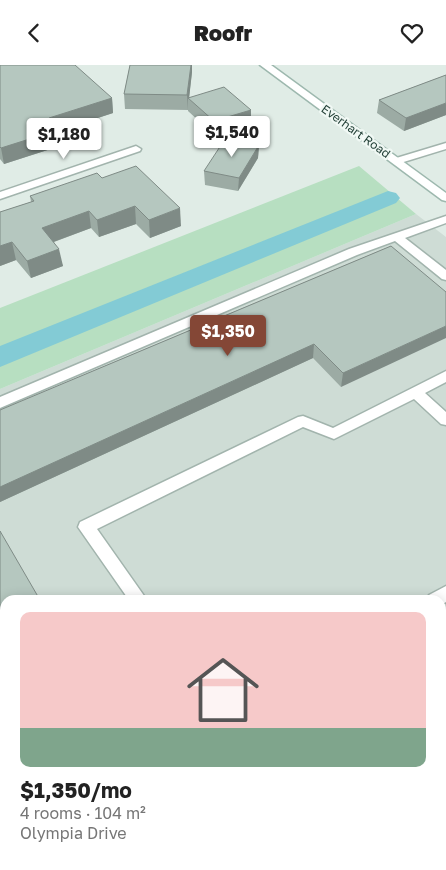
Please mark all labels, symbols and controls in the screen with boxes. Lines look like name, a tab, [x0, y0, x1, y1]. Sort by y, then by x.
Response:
icon: back	[20, 19, 48, 47]
text: Roofr	[194, 19, 252, 46]
icon: heart	[398, 19, 426, 47]
street label: Everhart Road	[319, 101, 393, 161]
pin: $1,540	[191, 116, 273, 158]
pin: $1,180	[23, 117, 105, 160]
text: $1,540	[205, 122, 259, 142]
text: $1,180	[38, 124, 90, 144]
pin: $1,350	[187, 315, 269, 357]
text: $1,350	[201, 321, 255, 341]
icon: home	[178, 645, 268, 735]
text: $1,350/mo	[20, 777, 132, 803]
text: 4 rooms · 104 m²	[20, 803, 146, 823]
text: Olympia Drive	[20, 823, 127, 843]

